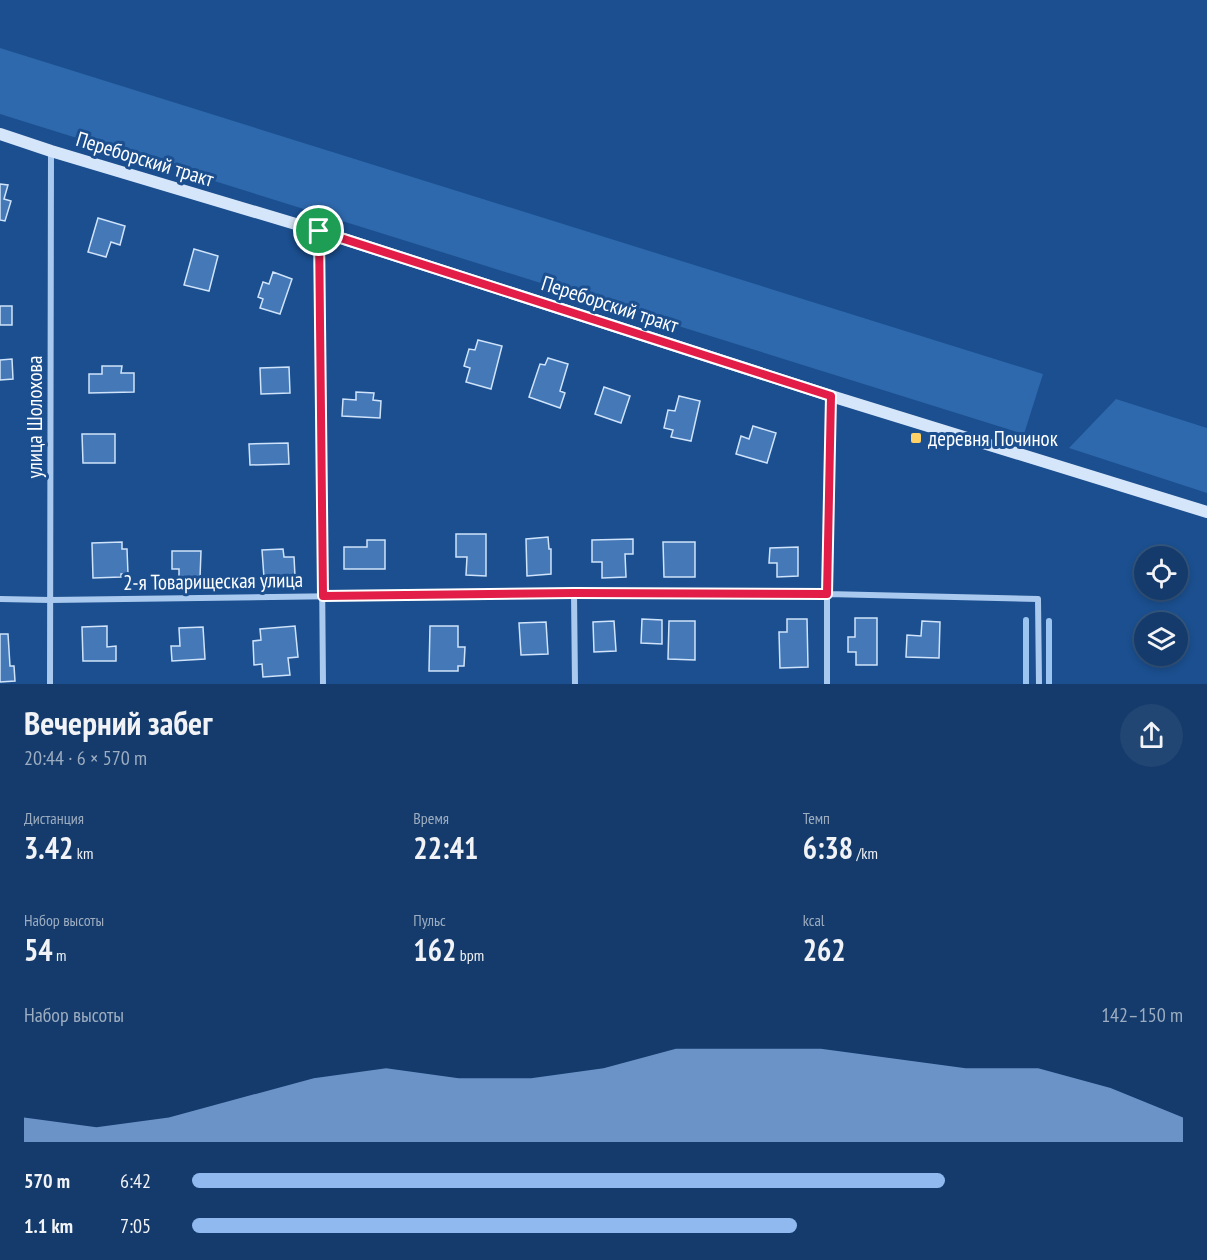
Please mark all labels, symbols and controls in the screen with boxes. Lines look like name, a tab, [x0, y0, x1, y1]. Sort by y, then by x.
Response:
street label: Переборский тракт	[73, 125, 217, 193]
pin	[293, 205, 344, 256]
icon: arrive	[302, 214, 335, 247]
street label: Переборский тракт	[538, 269, 682, 339]
street label: улица Шолохова	[21, 356, 48, 478]
place label: деревня Починок	[928, 425, 1058, 452]
marker: деревня Починок	[909, 431, 923, 445]
map controls	[1134, 546, 1188, 666]
button: locate	[1134, 546, 1188, 600]
street label: 2-я Товарищеская улица	[123, 566, 303, 596]
button: layers	[1134, 612, 1188, 666]
text: Вечерний забег	[24, 701, 212, 744]
button: share	[1120, 704, 1183, 767]
text: 20:44 · 6 × 570 m	[24, 745, 147, 771]
text: Дистанция	[24, 808, 84, 828]
text: Время	[413, 808, 449, 828]
text: Темп	[803, 808, 830, 828]
text: 3.42	[24, 828, 73, 867]
text: 22:41	[413, 828, 478, 867]
text: 6:38	[803, 828, 853, 867]
text: km	[73, 843, 93, 863]
text: /km	[853, 843, 878, 863]
text: Набор высоты	[24, 910, 104, 930]
text: Пульс	[413, 910, 446, 930]
text: kcal	[803, 910, 825, 930]
text: 54	[24, 930, 53, 969]
text: 162	[413, 930, 456, 969]
text: 262	[803, 930, 846, 969]
text: m	[53, 945, 67, 965]
text: bpm	[456, 945, 484, 965]
text: Набор высоты	[24, 1002, 124, 1028]
text: 142–150 m	[1101, 1002, 1183, 1028]
text: 570 m	[24, 1168, 70, 1194]
text: 6:42	[120, 1168, 151, 1194]
text: 1.1 km	[24, 1213, 73, 1239]
text: 7:05	[120, 1213, 151, 1239]

